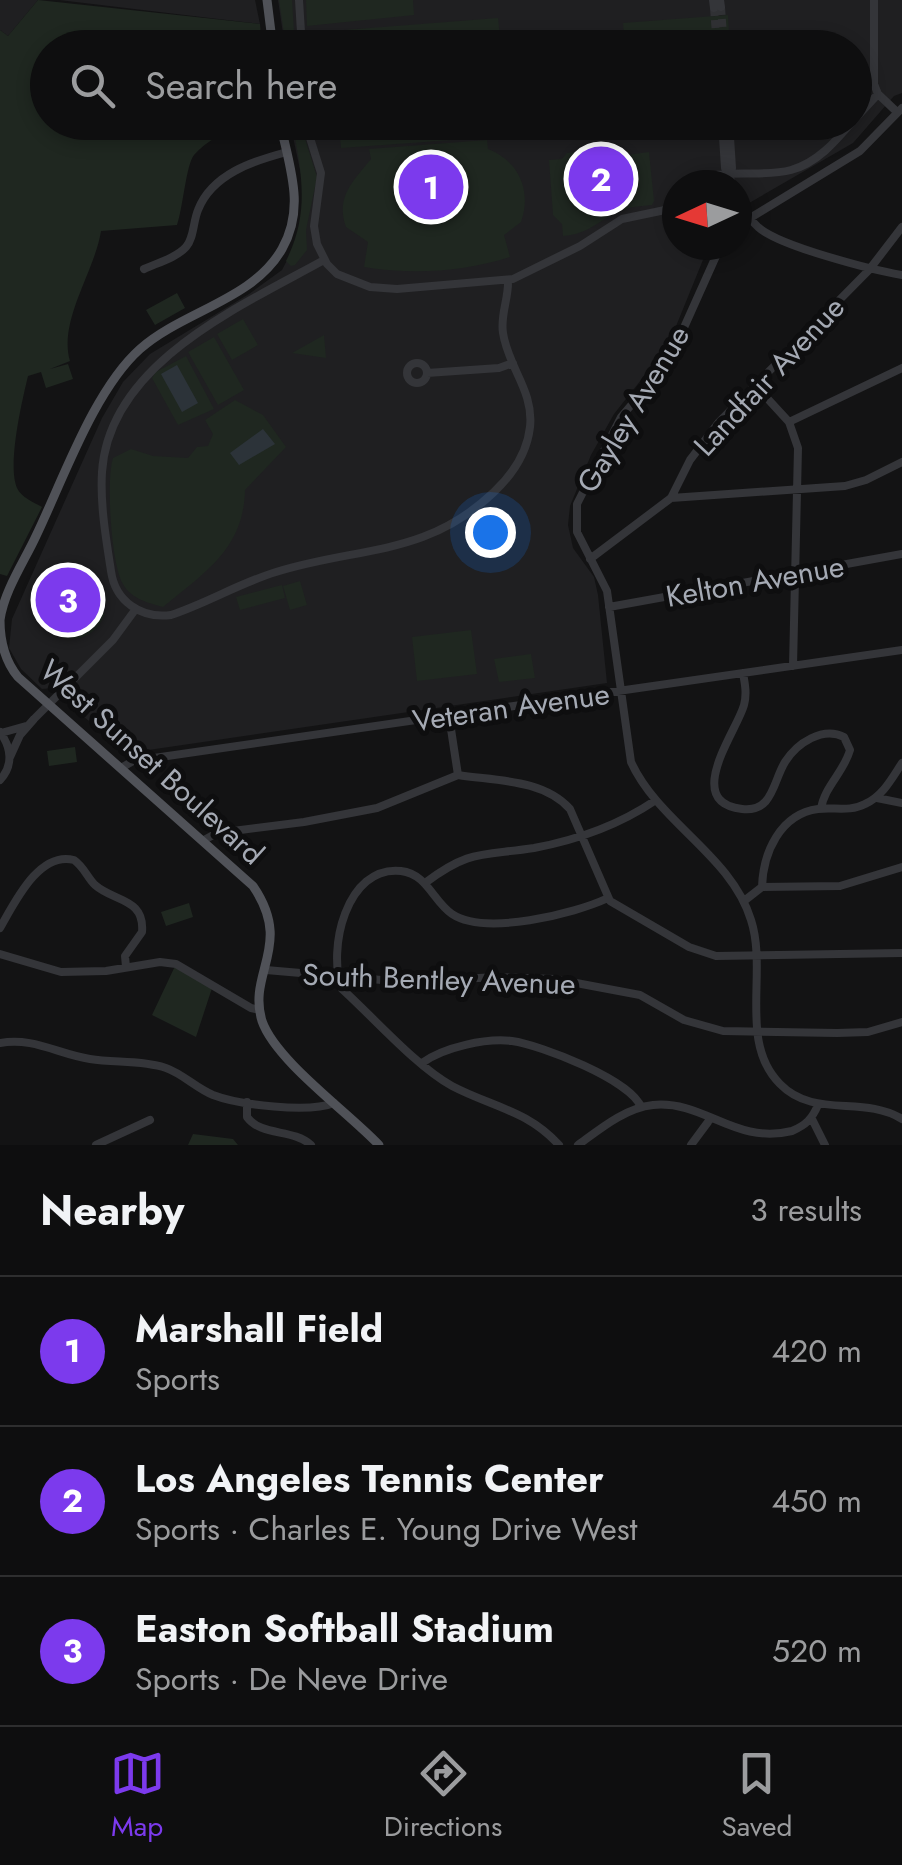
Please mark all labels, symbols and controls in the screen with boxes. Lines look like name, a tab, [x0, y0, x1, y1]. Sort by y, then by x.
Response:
search box	[30, 30, 872, 140]
icon: search	[65, 58, 120, 113]
text: Search here	[145, 58, 337, 113]
pin: 2	[568, 142, 634, 216]
pin: 1	[398, 150, 464, 224]
north arrow	[662, 170, 752, 260]
street label: Landfair Avenue	[684, 287, 854, 465]
street label: Gayley Avenue	[566, 317, 700, 501]
your location	[465, 507, 516, 558]
street label: Kelton Avenue	[663, 544, 847, 618]
pin: 3	[36, 562, 100, 638]
street label: West Sunset Boulevard	[30, 649, 274, 875]
street label: Veteran Avenue	[410, 672, 612, 742]
street label: South Bentley Avenue	[302, 953, 576, 1005]
text: Nearby	[40, 1180, 184, 1241]
text: 3 results	[750, 1187, 862, 1233]
text: Marshall Field	[135, 1301, 383, 1356]
text: 1	[64, 1328, 81, 1374]
text: 420 m	[771, 1328, 862, 1374]
text: Sports	[135, 1356, 220, 1402]
text: Los Angeles Tennis Center	[135, 1451, 604, 1506]
text: 2	[62, 1478, 83, 1524]
text: 450 m	[772, 1478, 862, 1524]
text: Sports · Charles E. Young Drive West	[135, 1506, 637, 1552]
text: Easton Softball Stadium	[135, 1601, 554, 1656]
text: 3	[63, 1628, 82, 1674]
text: 520 m	[772, 1628, 862, 1674]
text: Sports · De Neve Drive	[135, 1656, 448, 1702]
tab: Map	[110, 1746, 165, 1847]
tab: Directions	[384, 1746, 502, 1847]
tab: Saved	[721, 1746, 792, 1847]

